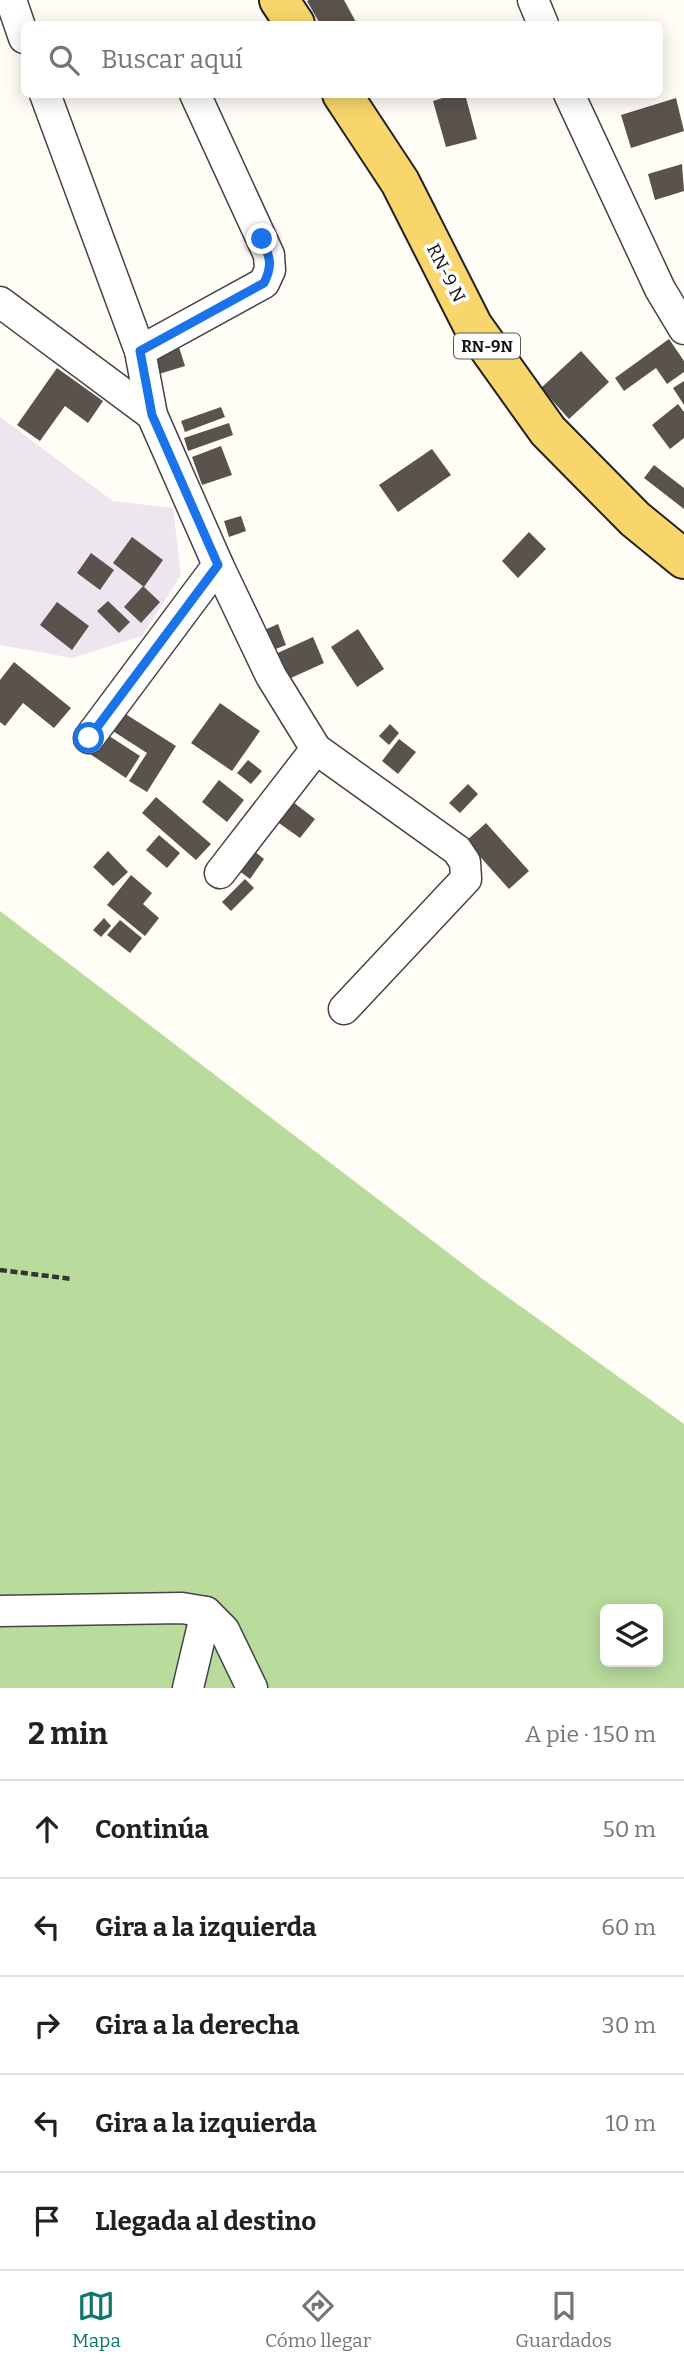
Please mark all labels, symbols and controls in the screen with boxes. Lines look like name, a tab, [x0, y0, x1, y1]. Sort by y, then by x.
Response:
search box	[21, 21, 663, 98]
icon: search	[45, 41, 83, 79]
text: Buscar aquí	[101, 44, 243, 75]
route end	[246, 223, 277, 254]
street label: RN-9 N	[422, 240, 470, 306]
road number: RN-9N	[454, 334, 520, 358]
route start	[73, 722, 104, 753]
map controls	[600, 1604, 663, 1667]
button: layers	[600, 1604, 663, 1667]
text: 2 min	[28, 1716, 108, 1752]
text: A pie · 150 m	[525, 1720, 656, 1748]
icon: ahead	[28, 1810, 66, 1848]
text: Continúa	[95, 1814, 209, 1845]
text: 50 m	[602, 1815, 656, 1843]
icon: left	[28, 1908, 66, 1946]
text: Gira a la izquierda	[95, 1912, 317, 1943]
text: 60 m	[601, 1913, 656, 1941]
icon: right	[28, 2006, 66, 2044]
text: Gira a la derecha	[95, 2010, 299, 2041]
text: 30 m	[602, 2011, 656, 2039]
icon: left	[28, 2104, 66, 2142]
text: Gira a la izquierda	[95, 2108, 317, 2139]
text: 10 m	[605, 2109, 656, 2137]
icon: arrive	[28, 2202, 66, 2240]
text: Llegada al destino	[95, 2206, 316, 2237]
tab: Mapa	[72, 2287, 121, 2352]
tab: Cómo llegar	[265, 2287, 371, 2352]
tab: Guardados	[515, 2287, 612, 2352]

